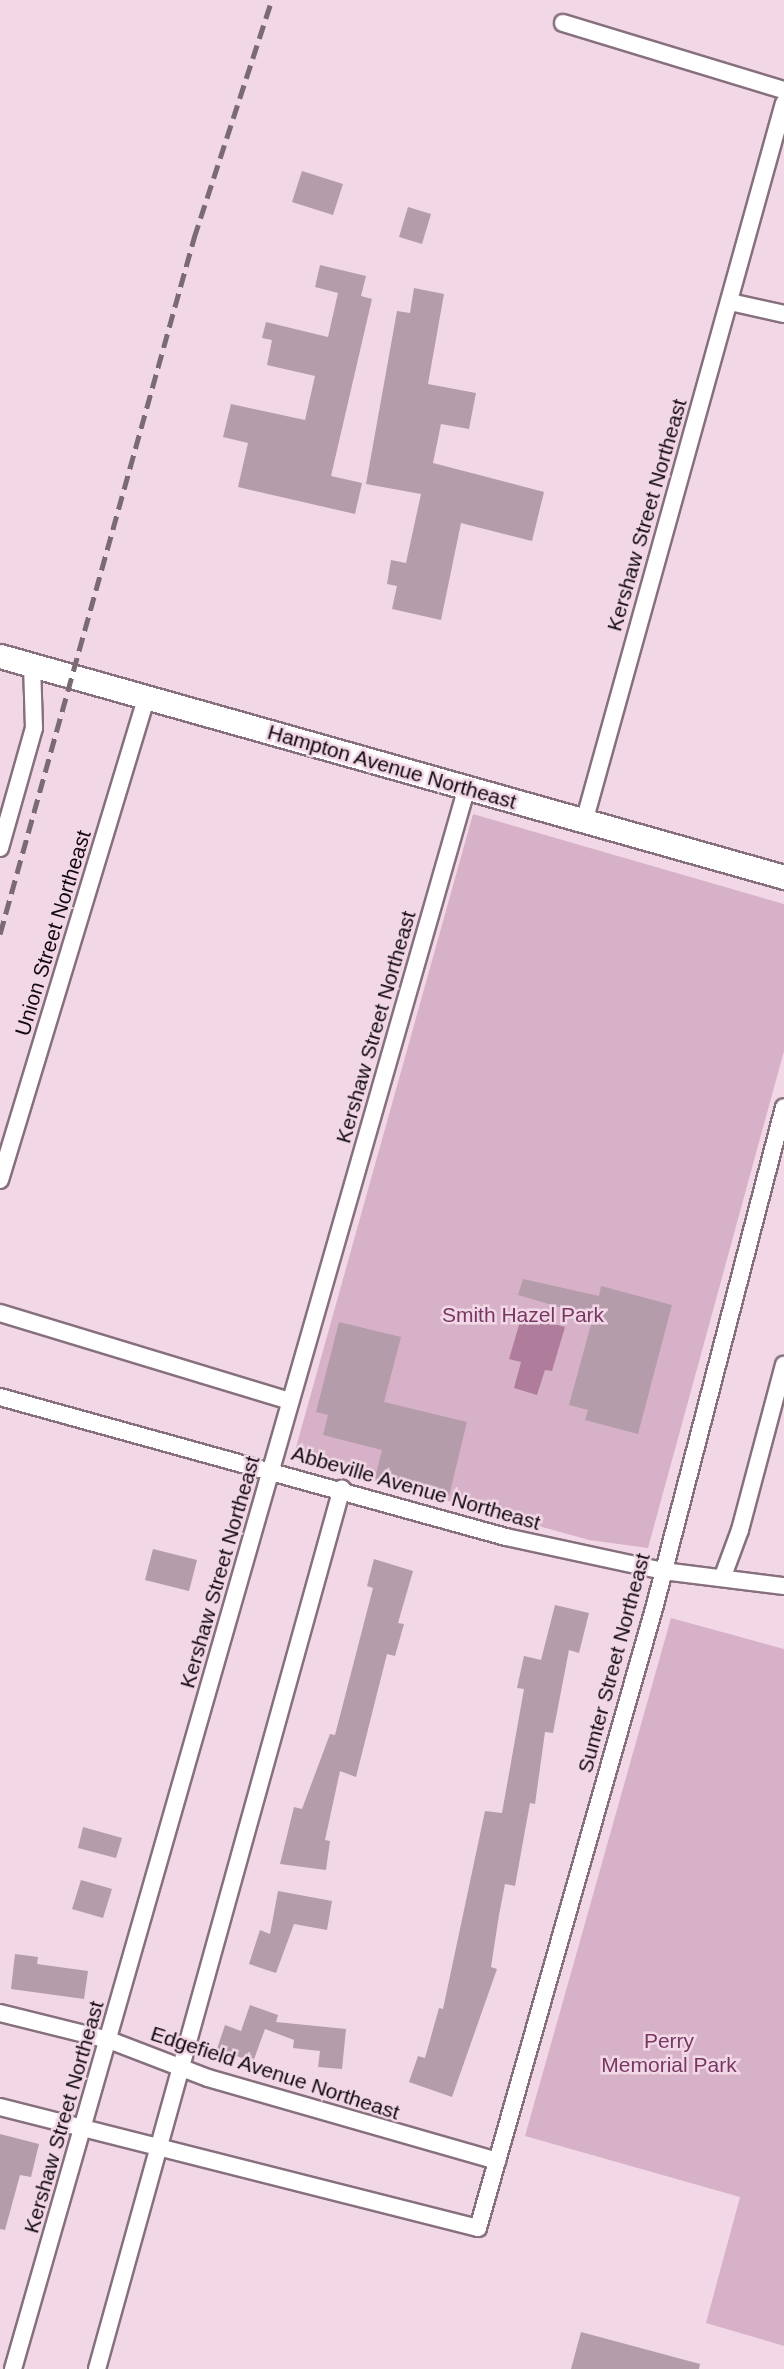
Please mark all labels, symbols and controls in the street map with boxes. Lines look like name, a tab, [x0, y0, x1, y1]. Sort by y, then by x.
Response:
street label: Kershaw Street Northeast	[602, 396, 692, 634]
street label: Hampton Avenue Northeast	[264, 719, 520, 815]
street label: Union Street Northeast	[10, 827, 96, 1039]
street label: Kershaw Street Northeast	[331, 908, 421, 1146]
park label: Smith Hazel Park	[442, 1302, 604, 1328]
street label: Abbeville Avenue Northeast	[288, 1440, 544, 1536]
street label: Kershaw Street Northeast	[175, 1453, 265, 1691]
street label: Sumter Street Northeast	[573, 1550, 655, 1776]
street label: Kershaw Street Northeast	[19, 1998, 109, 2236]
street label: Edgefield Avenue Northeast	[147, 2021, 403, 2125]
park label: Perry Memorial Park	[601, 2028, 737, 2078]

